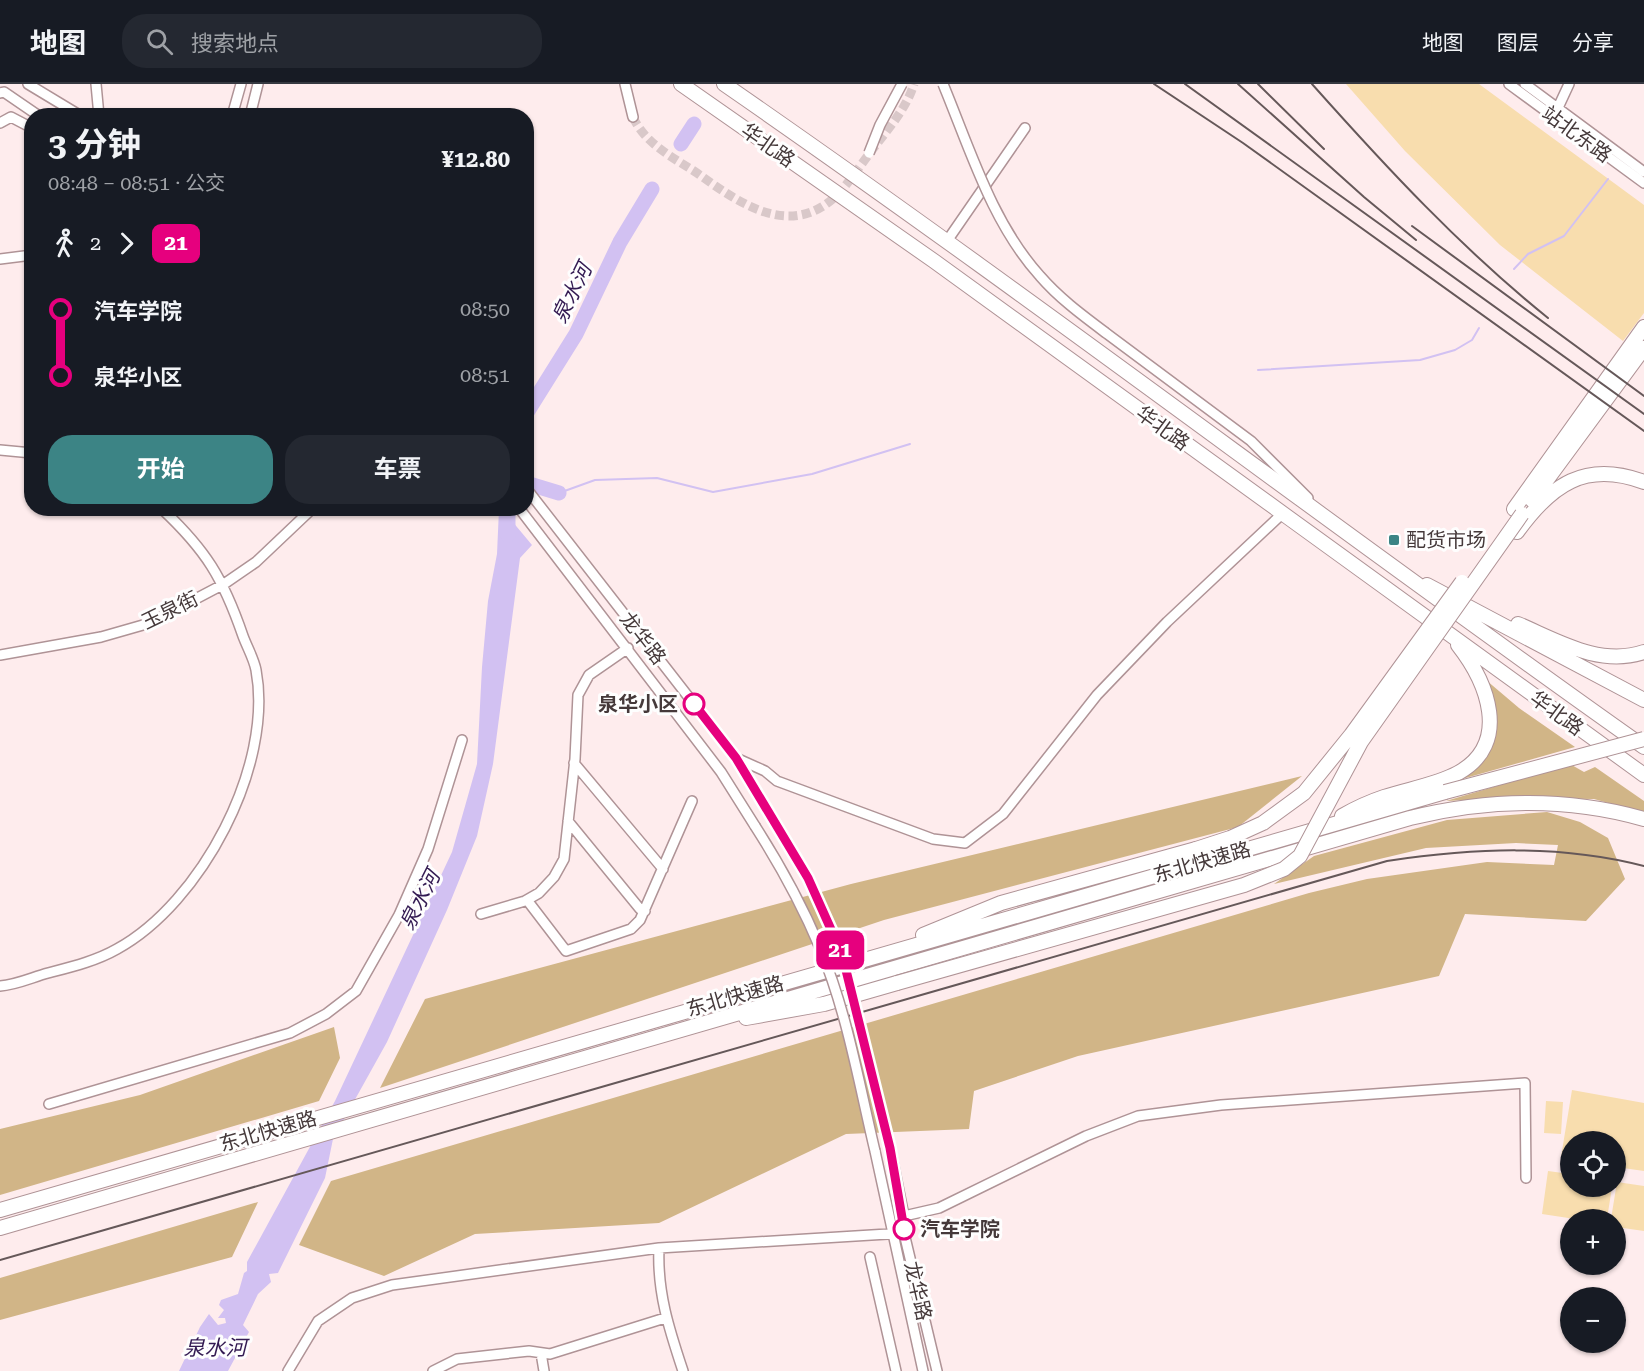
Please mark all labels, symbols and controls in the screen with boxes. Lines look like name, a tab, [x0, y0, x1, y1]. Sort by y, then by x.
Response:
search box	[122, 14, 542, 68]
icon: search	[143, 25, 176, 58]
text: 地图	[30, 27, 86, 60]
text: 搜索地点	[191, 31, 279, 56]
text: 地图	[1422, 31, 1464, 55]
text: 图层	[1497, 31, 1539, 55]
text: 分享	[1572, 31, 1614, 55]
street label: 站北东路	[1538, 101, 1616, 167]
street label: 华北路	[737, 118, 799, 172]
text: 3 分钟	[48, 125, 141, 164]
text: ¥12.80	[441, 147, 510, 172]
text: 08:48 – 08:51 · 公交	[48, 171, 225, 195]
icon: walk	[48, 227, 81, 260]
icon: forward	[110, 227, 143, 260]
text: 2	[90, 231, 101, 255]
text: 21	[164, 231, 188, 255]
water label: 泉水河	[547, 256, 598, 327]
text: 08:50	[460, 297, 510, 321]
text: 汽车学院	[94, 299, 182, 324]
text: 08:51	[460, 363, 510, 387]
text: 泉华小区	[94, 365, 182, 390]
street label: 华北路	[1132, 401, 1194, 455]
button: 开始	[48, 435, 273, 504]
button: 车票	[285, 435, 510, 504]
place label: 配货市场	[1406, 528, 1486, 552]
marker: 配货市场	[1387, 533, 1401, 547]
street label: 玉泉街	[138, 586, 202, 634]
street label: 龙华路	[615, 607, 671, 669]
street label: 华北路	[1526, 686, 1588, 740]
place label: 泉华小区	[598, 692, 678, 716]
marker: 泉华小区	[683, 693, 705, 715]
street label: 东北快速路	[1151, 837, 1253, 887]
water label: 泉水河	[395, 863, 447, 934]
line badge: 21	[813, 930, 867, 970]
text: 21	[828, 938, 852, 962]
street label: 东北快速路	[684, 971, 786, 1021]
street label: 东北快速路	[217, 1106, 319, 1156]
map controls	[1560, 1131, 1626, 1353]
button: locate	[1560, 1131, 1626, 1197]
button: +	[1560, 1209, 1626, 1275]
place label: 汽车学院	[920, 1217, 1000, 1241]
marker: 汽车学院	[893, 1218, 915, 1240]
street label: 龙华路	[900, 1259, 936, 1323]
button: −	[1560, 1287, 1626, 1353]
water label: 泉水河	[184, 1336, 250, 1360]

